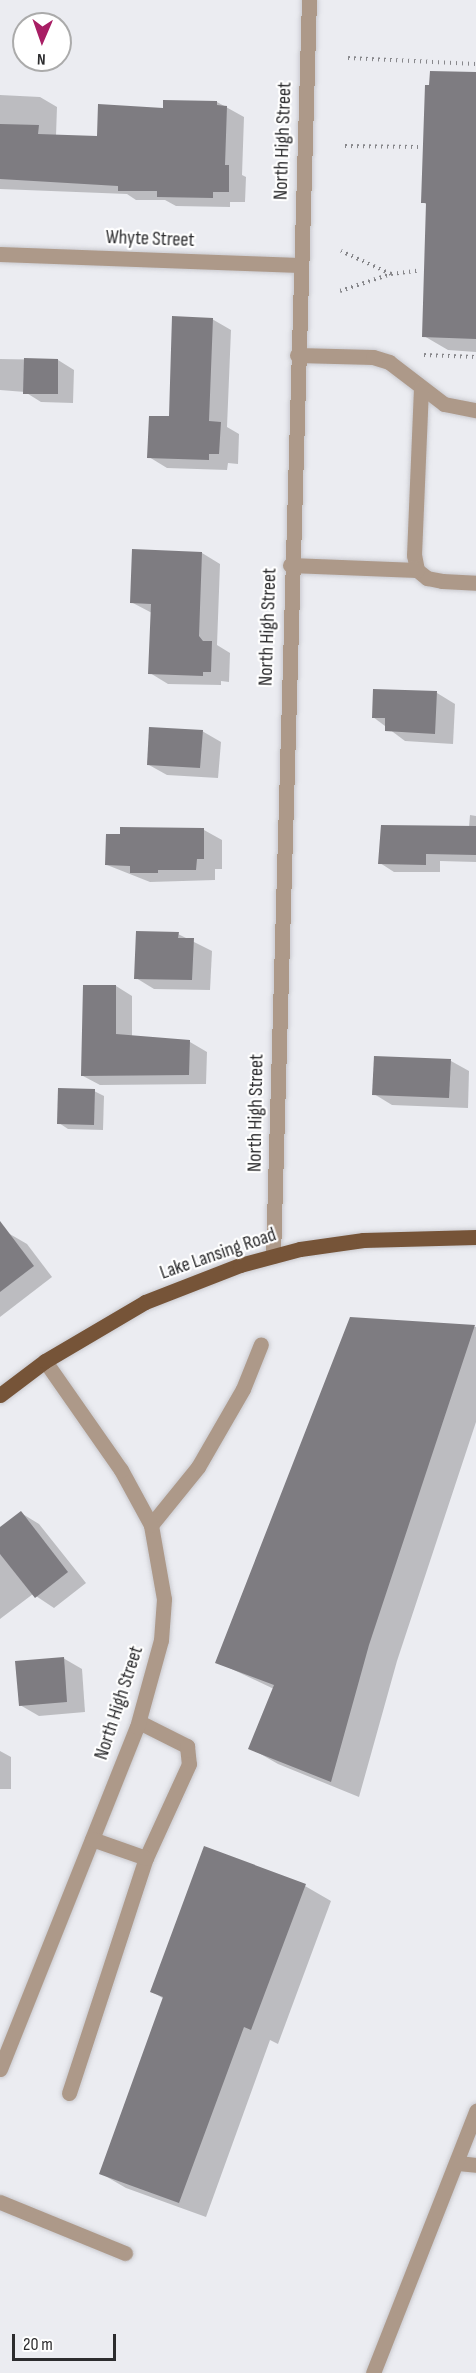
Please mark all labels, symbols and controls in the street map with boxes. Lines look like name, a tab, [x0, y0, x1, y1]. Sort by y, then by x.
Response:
north arrow	[12, 12, 72, 72]
text: N	[37, 49, 46, 68]
street label: North High Street	[269, 82, 297, 200]
street label: Whyte Street	[105, 225, 195, 253]
street label: North High Street	[254, 568, 282, 686]
street label: North High Street	[243, 1054, 269, 1172]
street label: Lake Lansing Road	[157, 1223, 279, 1285]
street label: North High Street	[89, 1643, 149, 1763]
scale bar	[15, 2322, 118, 2360]
text: 20 m	[23, 2334, 53, 2355]

